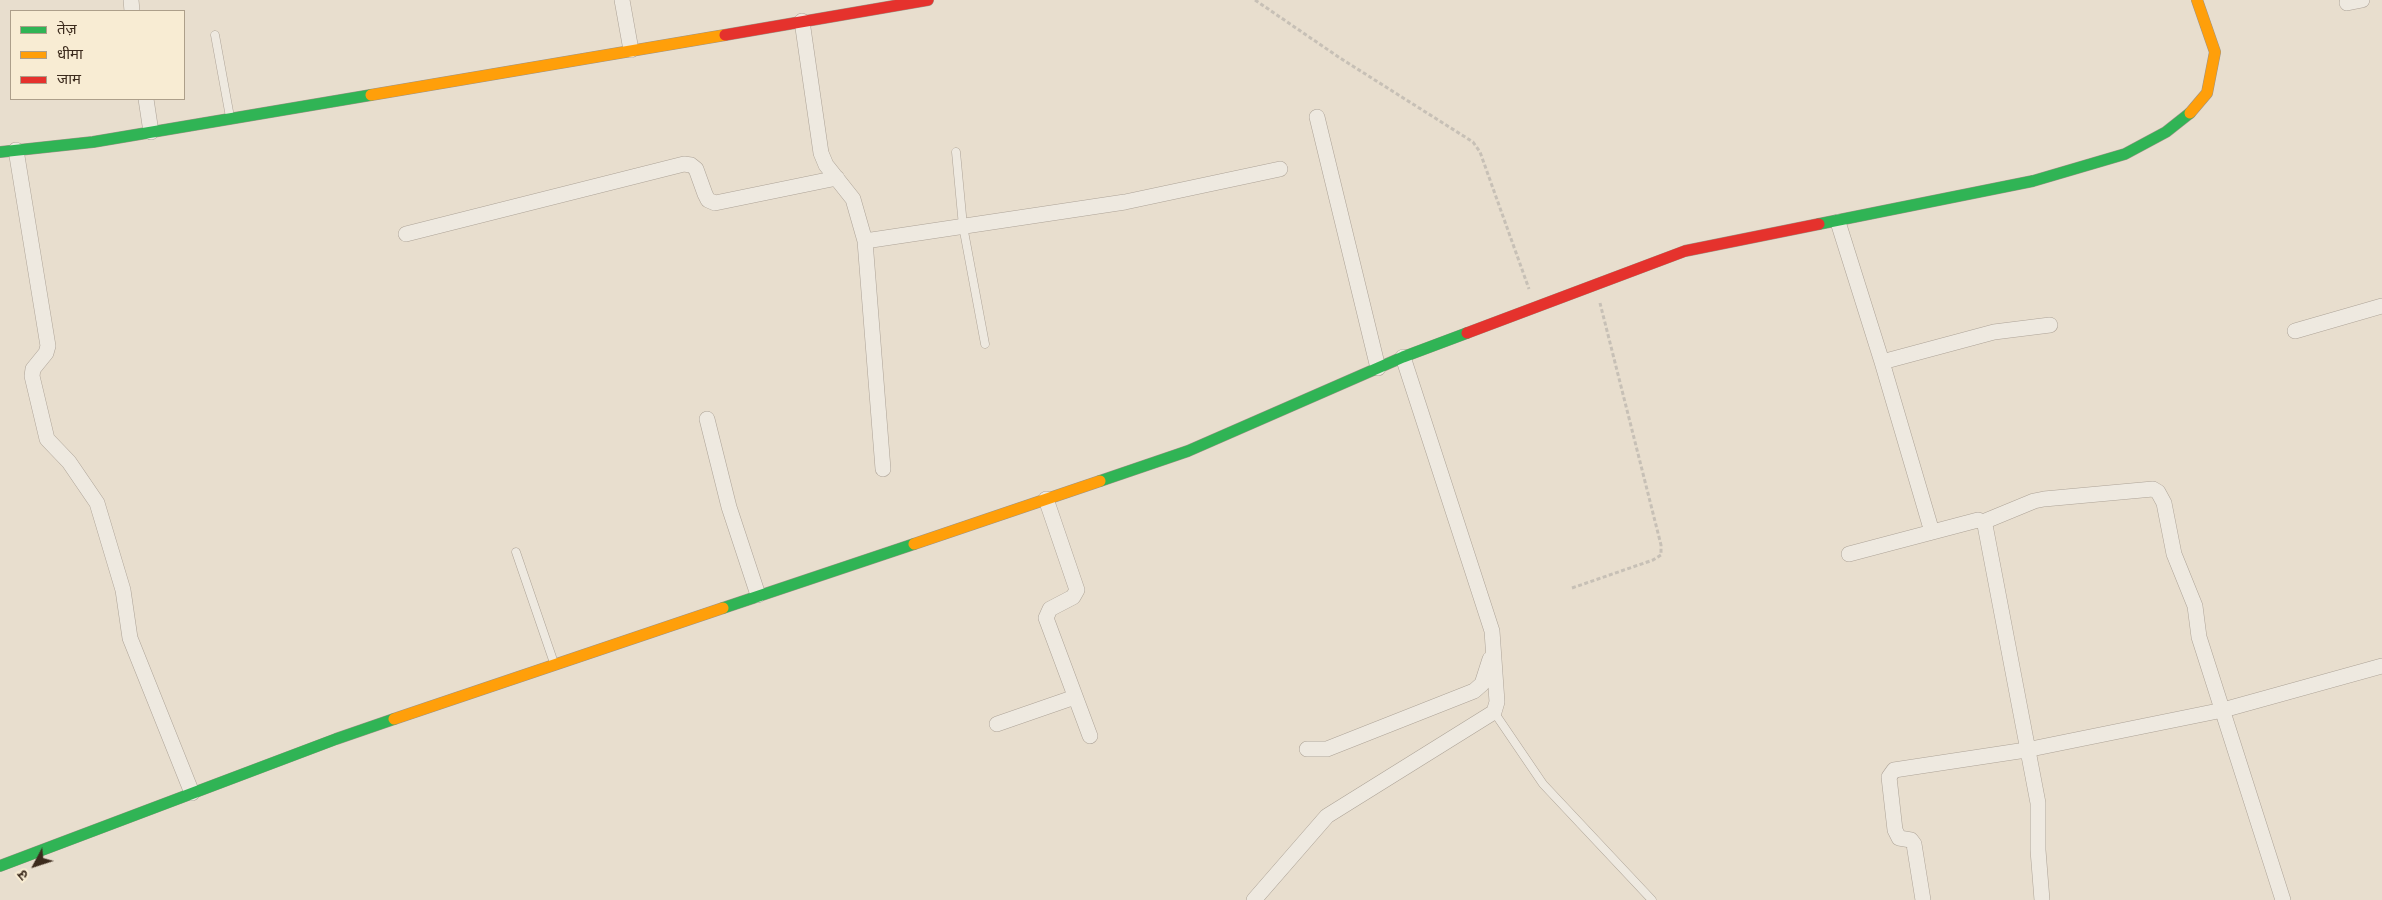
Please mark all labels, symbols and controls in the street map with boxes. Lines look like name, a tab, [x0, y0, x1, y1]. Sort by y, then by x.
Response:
legend	[10, 10, 185, 100]
text: तेज़	[57, 20, 77, 38]
text: धीमा	[57, 45, 83, 63]
text: जाम	[57, 70, 81, 88]
north arrow	[10, 840, 60, 890]
text: उ	[14, 866, 32, 884]

